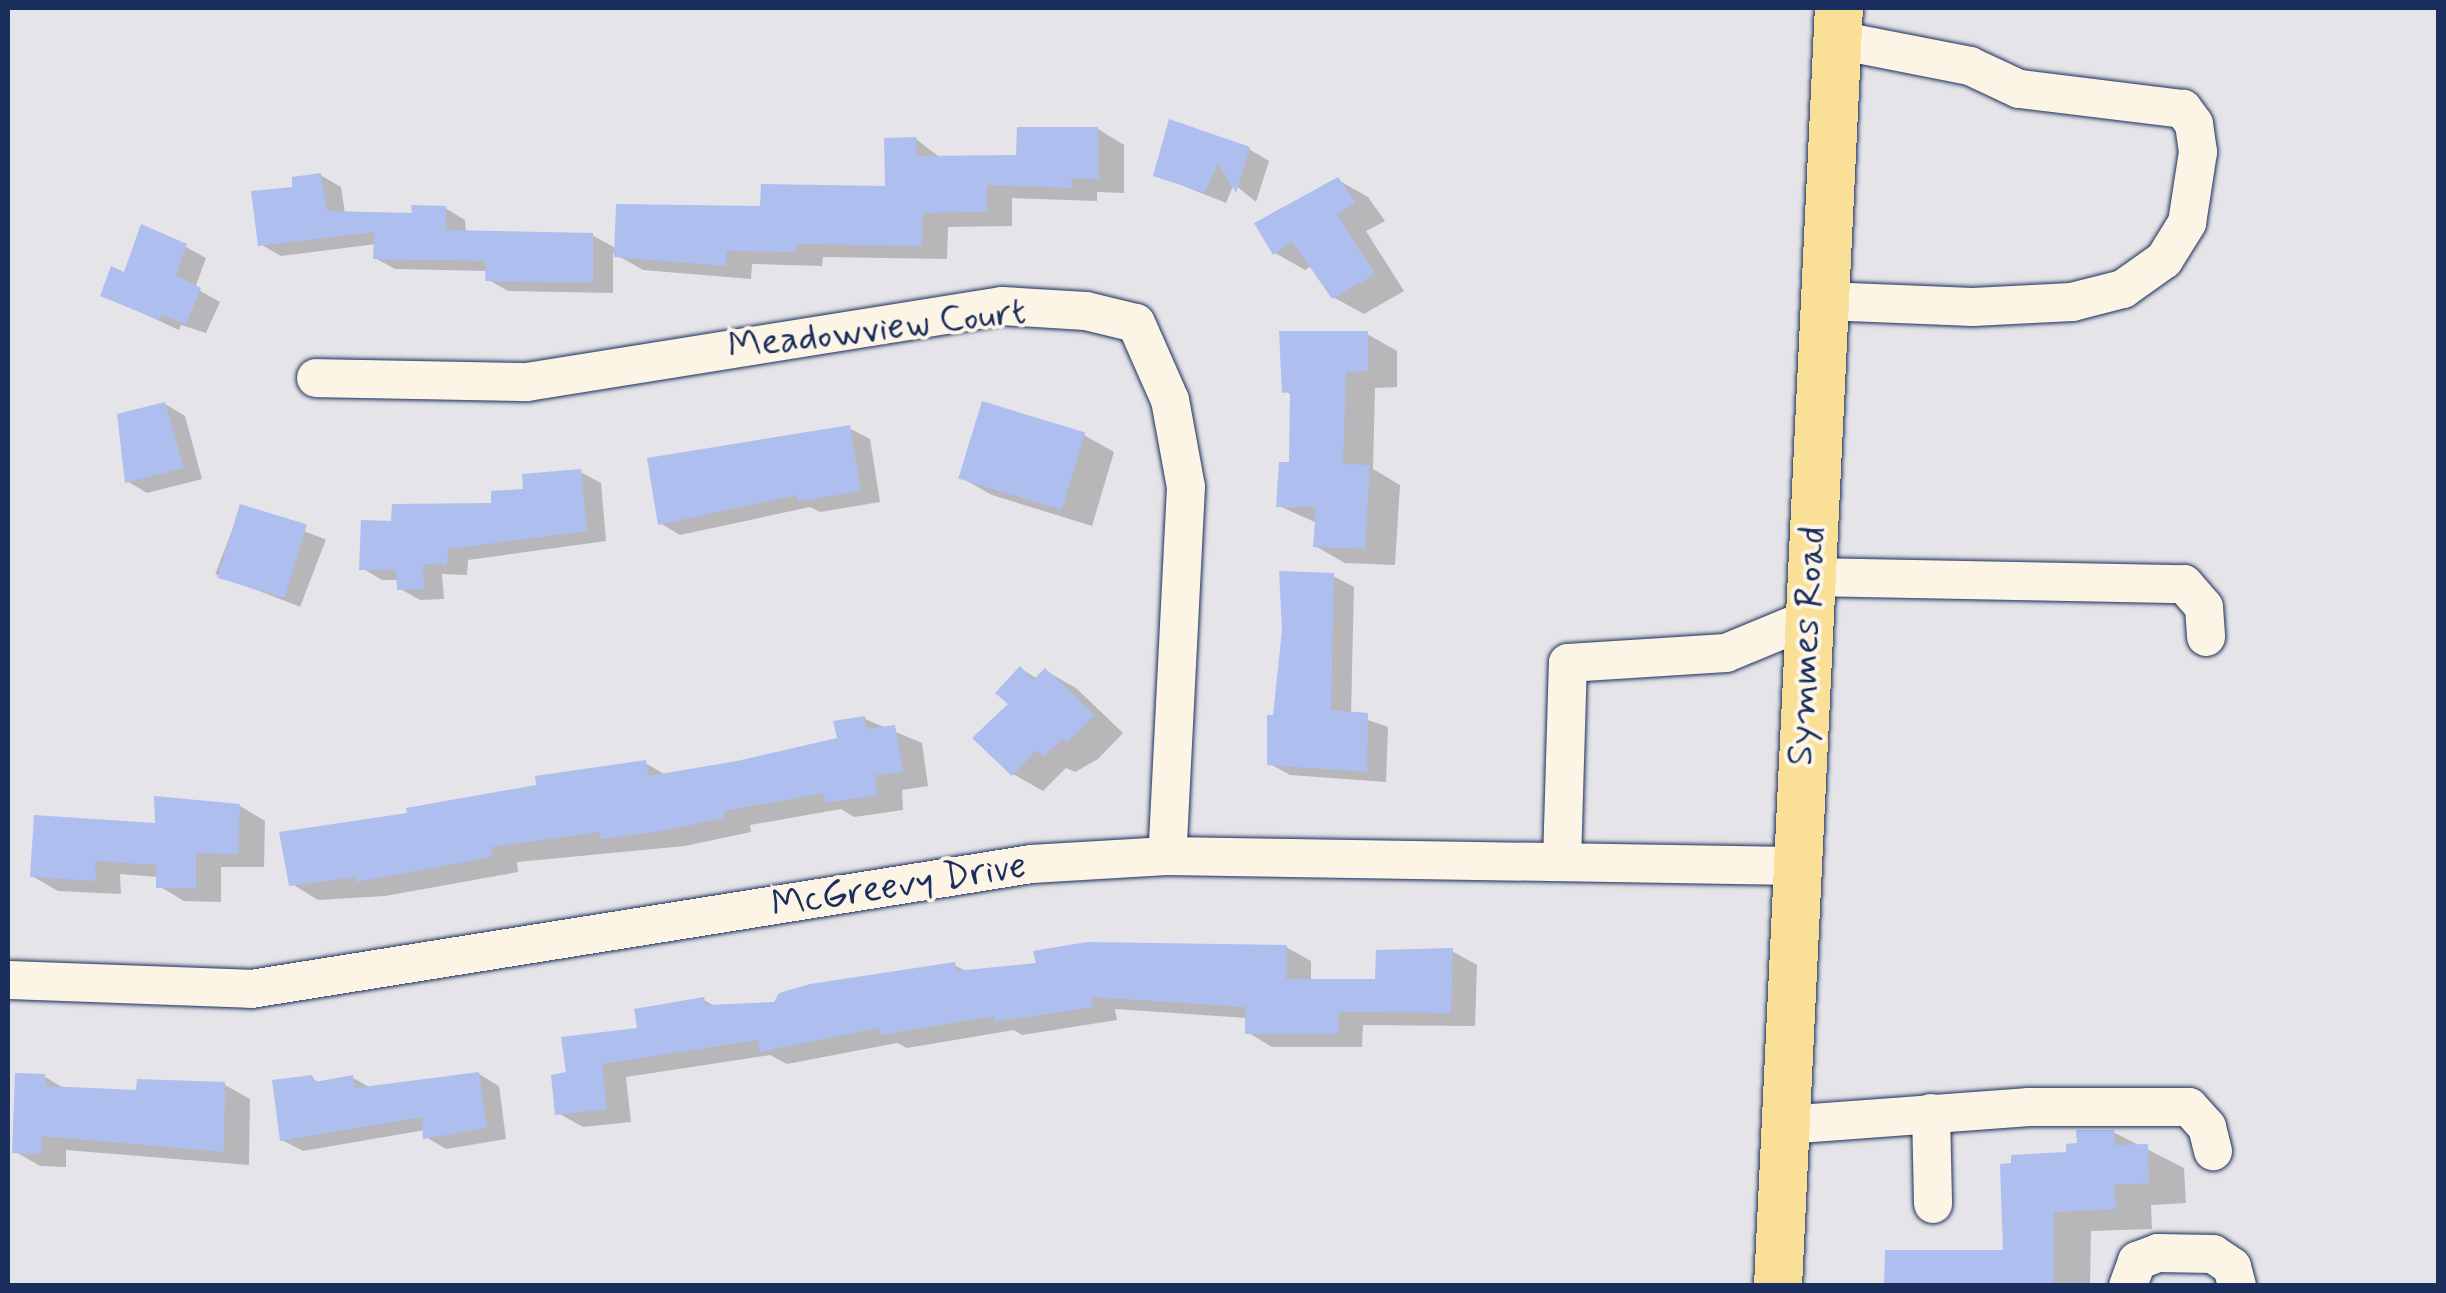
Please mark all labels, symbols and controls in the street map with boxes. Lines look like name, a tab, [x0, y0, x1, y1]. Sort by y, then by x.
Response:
street label: Meadowview Court	[723, 289, 1031, 371]
street label: Symmes Road	[1778, 528, 1836, 764]
street label: McGreevy Drive	[768, 843, 1030, 929]

